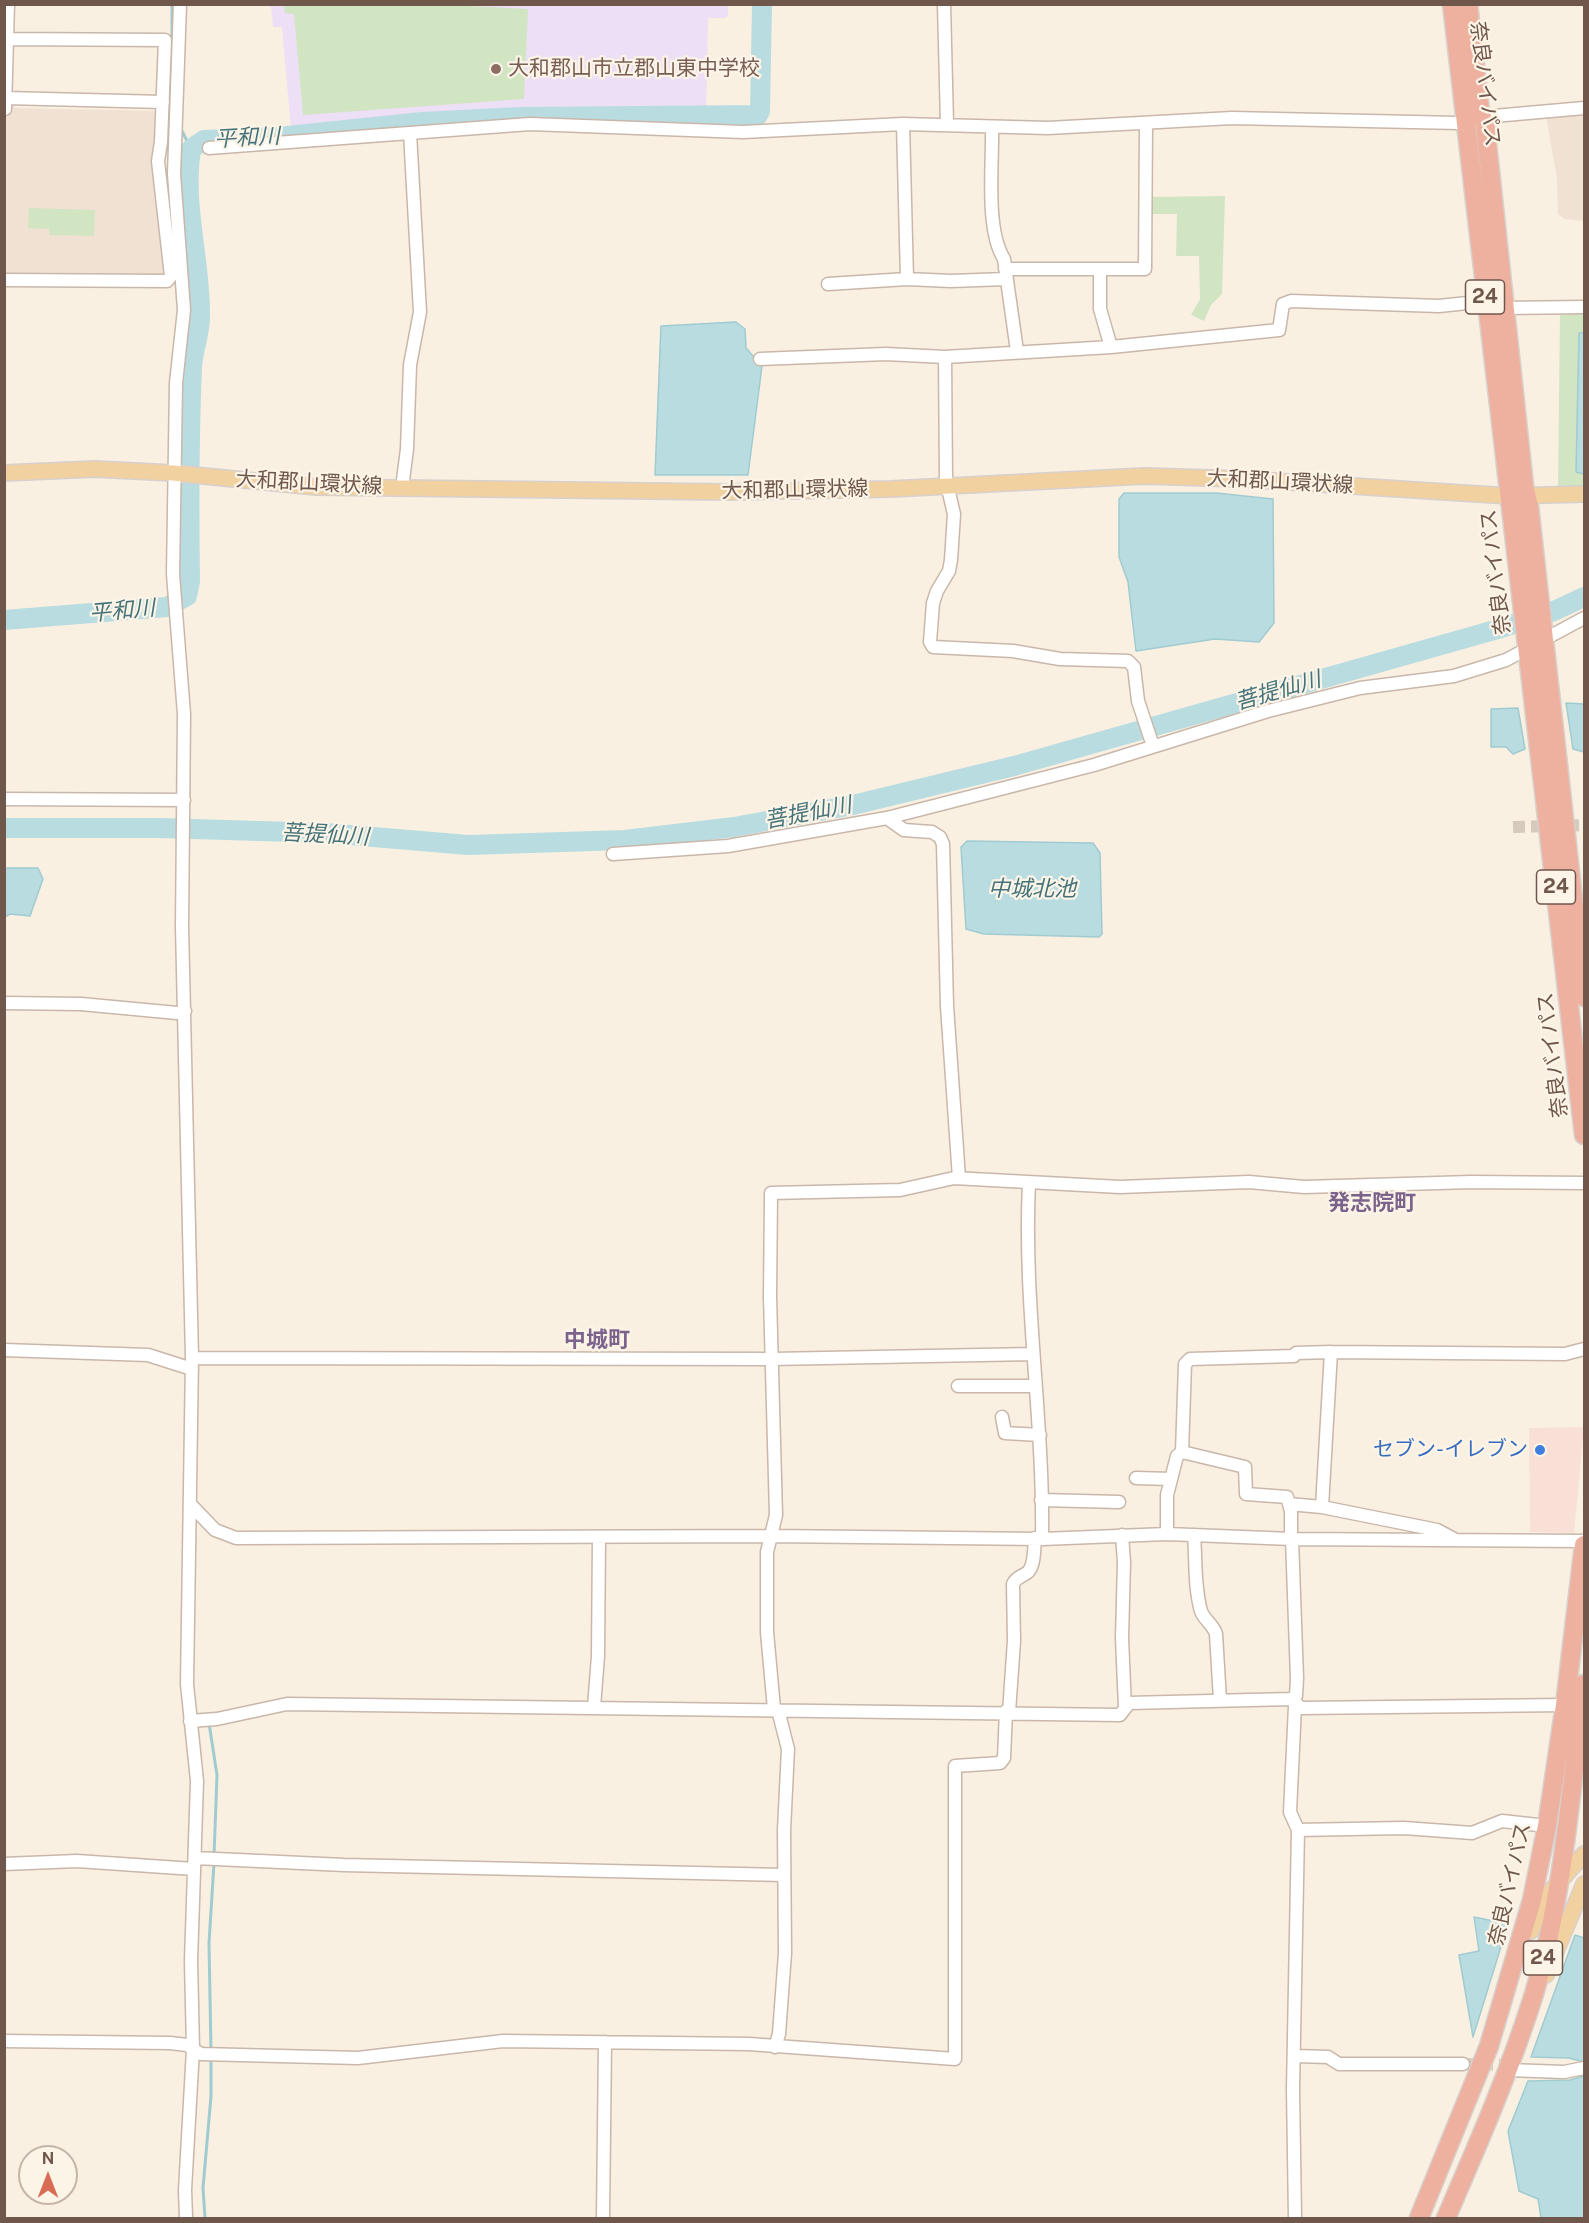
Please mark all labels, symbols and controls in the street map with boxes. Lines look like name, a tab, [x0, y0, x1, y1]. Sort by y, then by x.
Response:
street label: 奈良バイパス	[1465, 20, 1505, 148]
place label: 大和郡山市立郡山東中学校	[508, 56, 760, 82]
marker: 大和郡山市立郡山東中学校	[489, 62, 503, 76]
water label: 平和川	[213, 123, 281, 153]
road number: 24	[1466, 280, 1504, 314]
street label: 大和郡山環状線	[1206, 466, 1354, 498]
street label: 大和郡山環状線	[235, 467, 383, 499]
street label: 大和郡山環状線	[721, 476, 869, 504]
street label: 奈良バイパス	[1476, 508, 1516, 636]
water label: 平和川	[88, 595, 156, 627]
water label: 菩提仙川	[1232, 666, 1324, 716]
water label: 菩提仙川	[762, 792, 854, 834]
water label: 菩提仙川	[280, 820, 370, 850]
road number: 24	[1536, 870, 1576, 904]
water label: 中城北池	[988, 876, 1076, 902]
street label: 奈良バイパス	[1533, 991, 1573, 1119]
district label: 発志院町	[1328, 1190, 1416, 1216]
district label: 中城町	[564, 1327, 630, 1353]
place label: セブン-イレブン	[1373, 1437, 1528, 1463]
marker: セブン-イレブン	[1533, 1443, 1547, 1457]
street label: 奈良バイパス	[1484, 1820, 1536, 1948]
road number: 24	[1524, 1941, 1562, 1975]
north arrow	[18, 2145, 78, 2205]
text: N	[42, 2149, 54, 2168]

